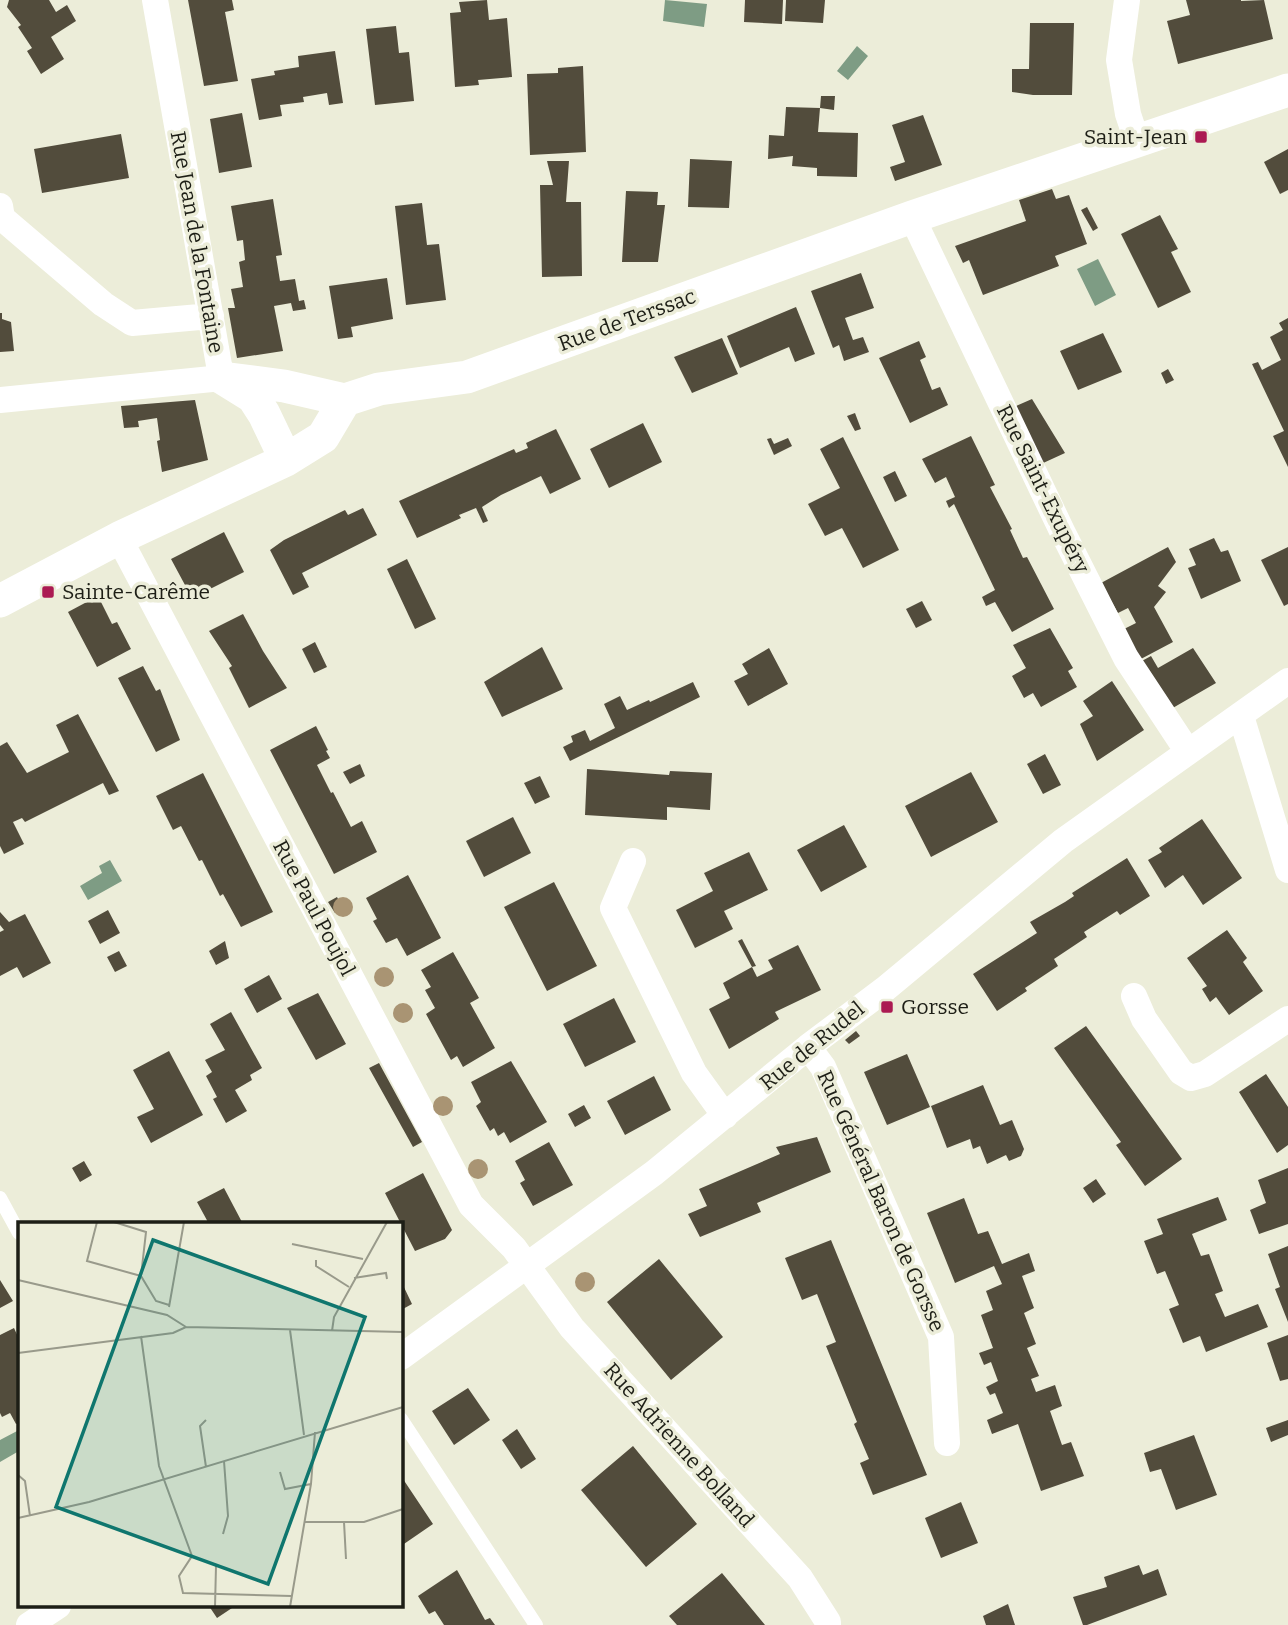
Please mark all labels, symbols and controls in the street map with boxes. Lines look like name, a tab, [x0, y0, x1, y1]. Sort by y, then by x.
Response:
place label: Saint-Jean	[1084, 124, 1187, 150]
street label: Rue Jean de la Fontaine	[165, 129, 229, 355]
marker: Saint-Jean	[1193, 129, 1209, 145]
street label: Rue de Terssac	[555, 283, 699, 357]
street label: Rue Saint-Exupéry	[991, 401, 1095, 578]
place label: Sainte-Carême	[62, 579, 210, 605]
marker: Sainte-Carême	[40, 584, 56, 600]
street label: Rue Paul Poujol	[267, 836, 361, 980]
place label: Gorsse	[901, 994, 969, 1020]
street label: Rue de Rudel	[755, 996, 869, 1096]
marker: Gorsse	[879, 999, 895, 1015]
street label: Rue Général Baron de Gorsse	[811, 1066, 951, 1336]
inset map	[18, 1222, 402, 1608]
street label: Rue Adrienne Bolland	[598, 1357, 760, 1533]

